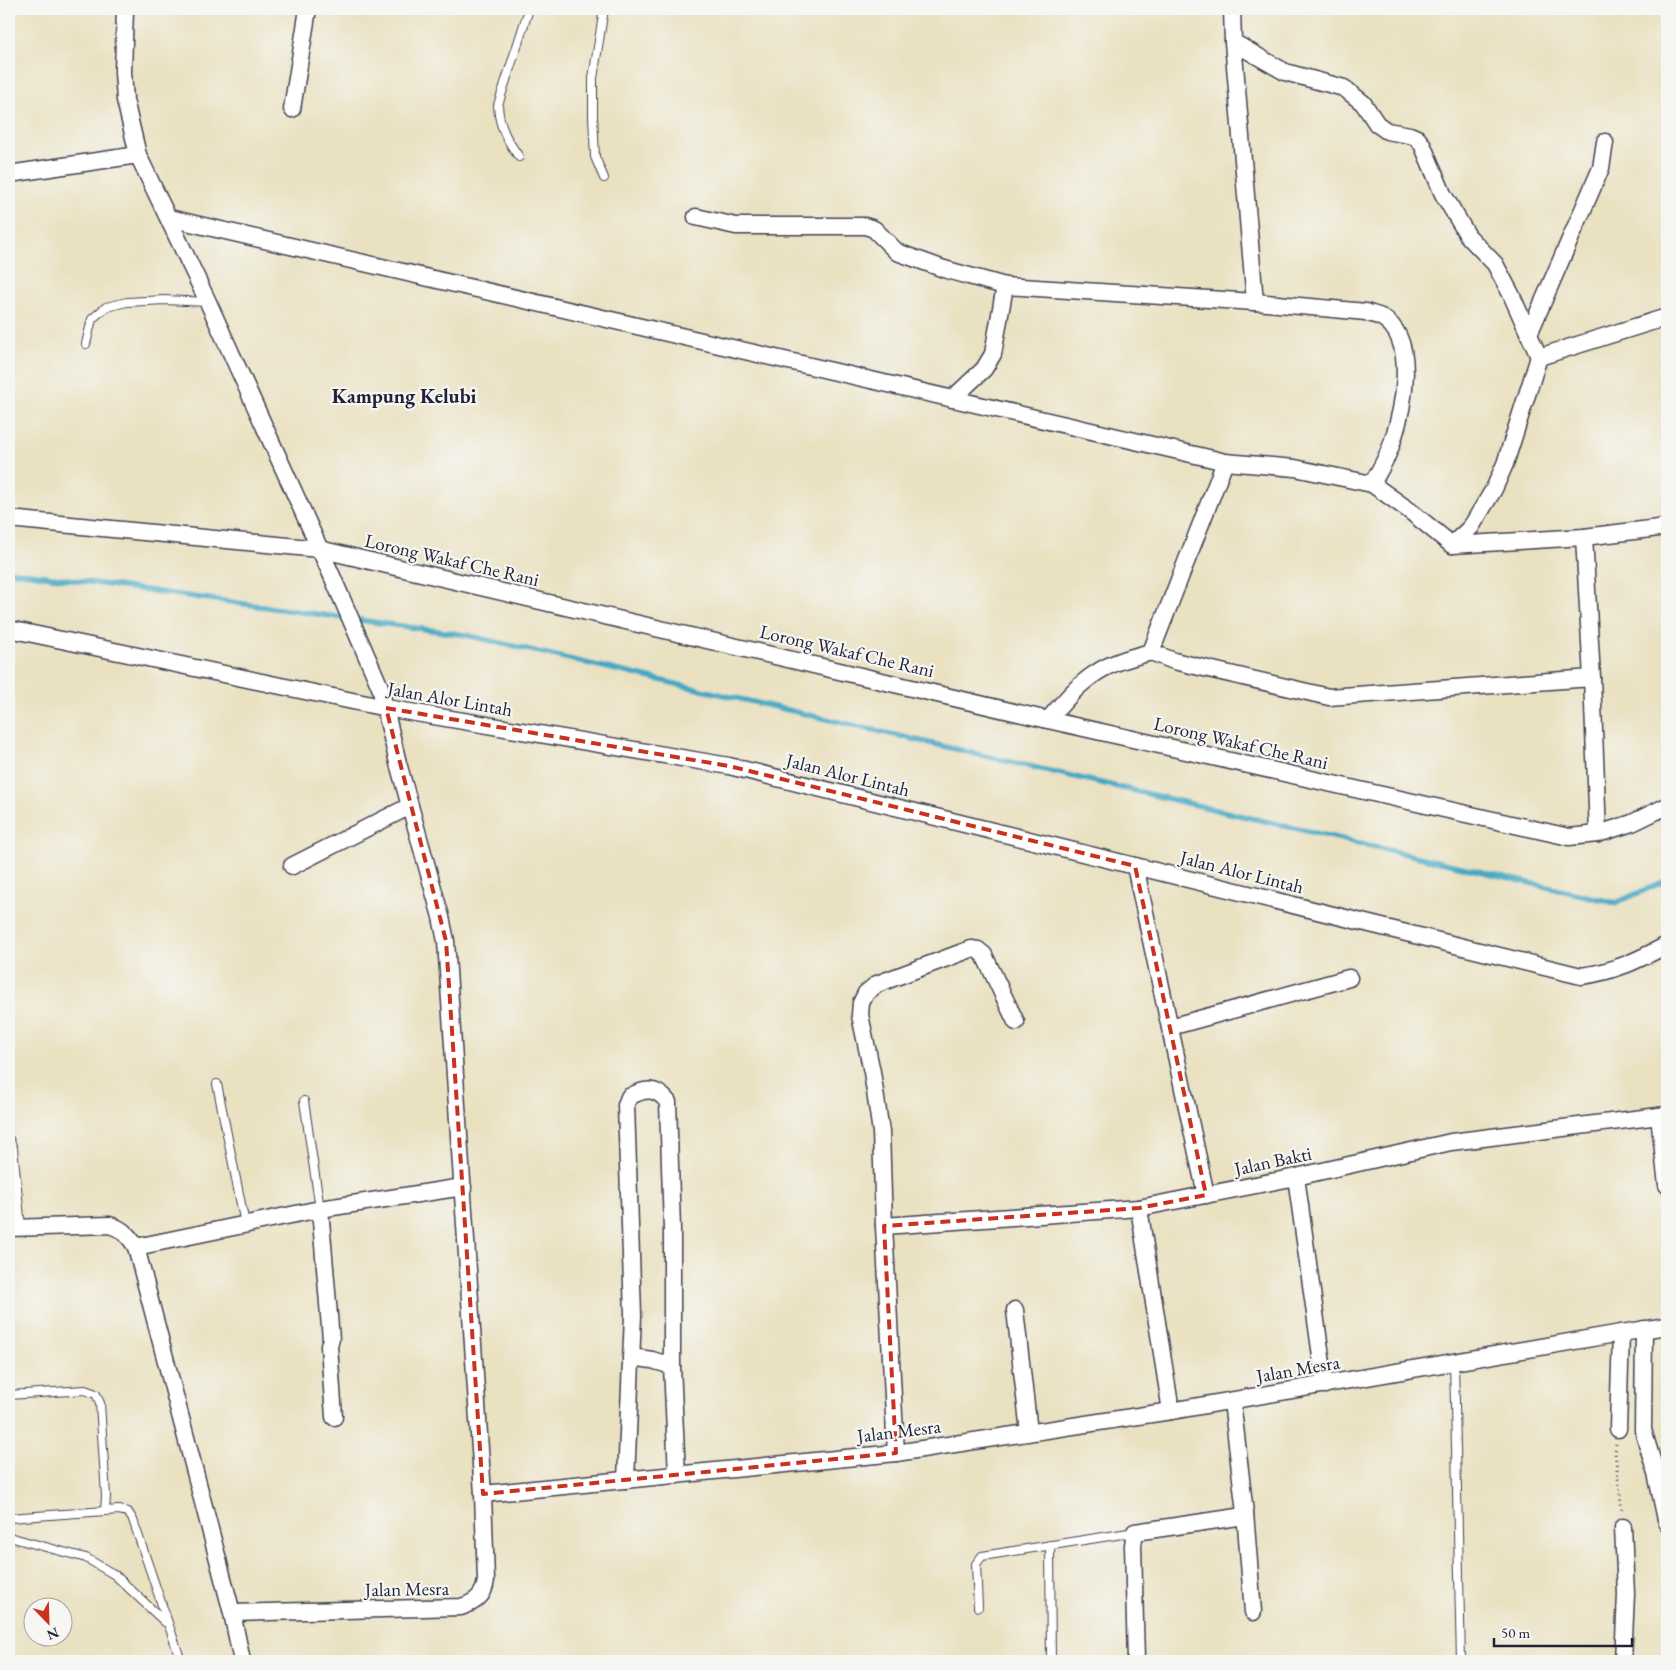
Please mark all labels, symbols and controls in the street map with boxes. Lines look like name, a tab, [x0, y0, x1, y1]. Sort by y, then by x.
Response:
district label: Kampung Kelubi	[332, 383, 476, 409]
street label: Lorong Wakaf Che Rani	[362, 528, 542, 592]
street label: Lorong Wakaf Che Rani	[757, 619, 937, 683]
street label: Jalan Alor Lintah	[384, 675, 515, 722]
street label: Lorong Wakaf Che Rani	[1151, 711, 1331, 775]
street label: Jalan Alor Lintah	[782, 747, 913, 802]
street label: Jalan Alor Lintah	[1176, 844, 1307, 899]
street label: Jalan Bakti	[1230, 1141, 1314, 1182]
street label: Jalan Mesra	[1252, 1349, 1342, 1389]
street label: Jalan Mesra	[854, 1413, 943, 1449]
street label: Jalan Mesra	[363, 1576, 450, 1602]
north arrow	[22, 1598, 72, 1648]
scale bar	[1494, 1615, 1631, 1647]
text: N	[44, 1623, 62, 1645]
text: 50 m	[1501, 1623, 1530, 1642]

